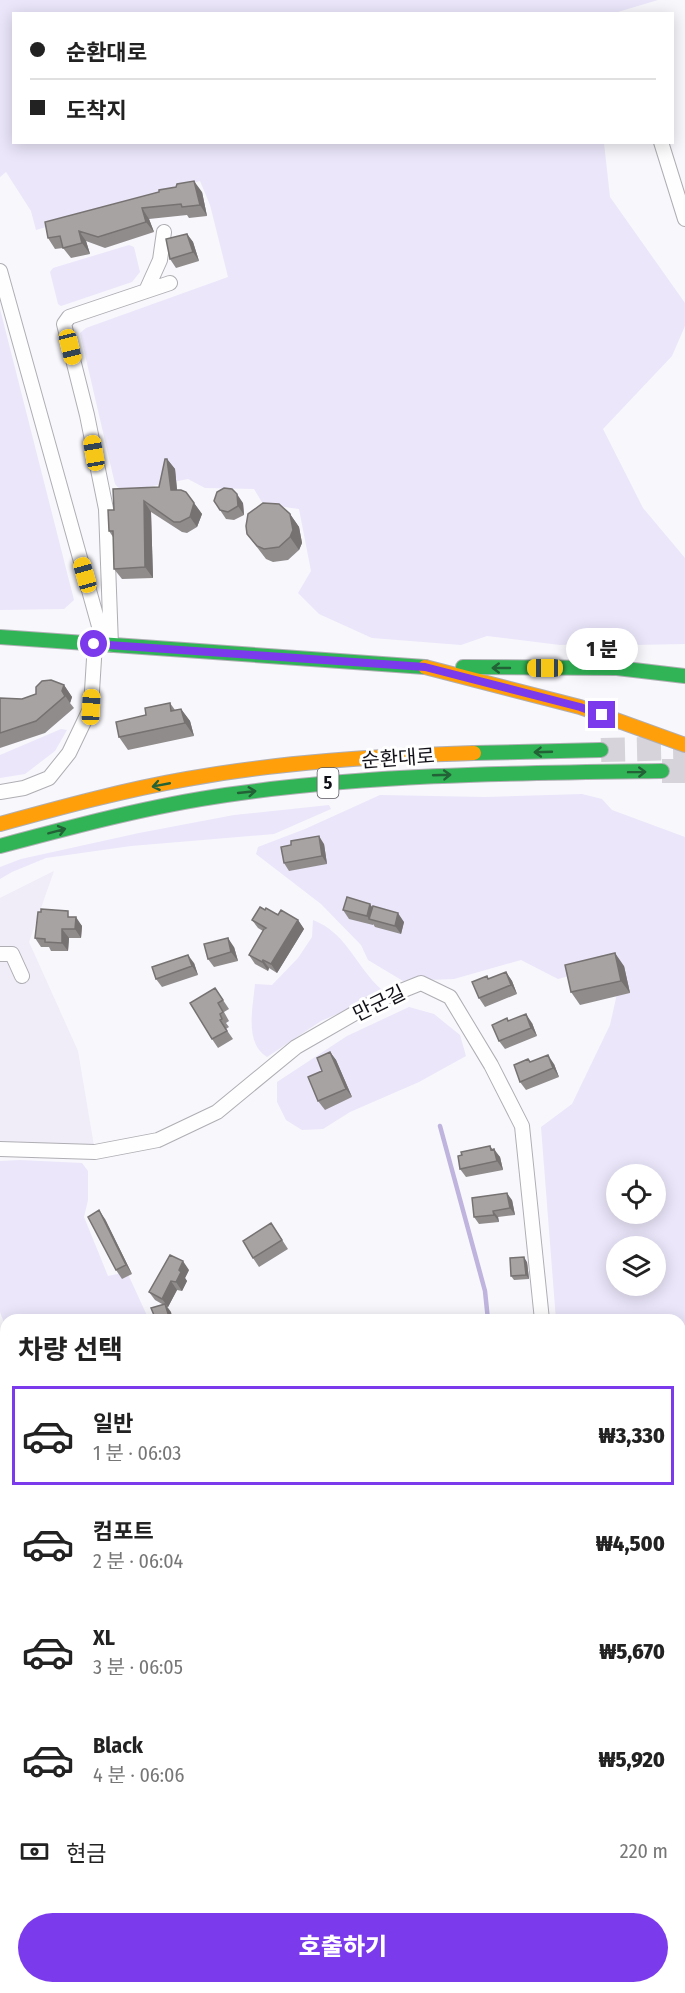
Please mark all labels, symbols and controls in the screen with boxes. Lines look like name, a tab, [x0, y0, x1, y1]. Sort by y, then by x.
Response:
text: 순환대로	[66, 39, 147, 66]
text: 도착지	[66, 97, 127, 124]
car	[57, 327, 83, 367]
car	[82, 434, 106, 472]
car	[71, 555, 99, 595]
callout: 1 분	[566, 628, 638, 670]
route start	[80, 630, 107, 657]
text: 1 분	[586, 637, 618, 661]
car	[527, 659, 563, 677]
one-way arrow	[491, 662, 511, 674]
car	[81, 689, 101, 725]
route end	[588, 701, 615, 728]
street label: 순환대로	[360, 743, 436, 773]
one-way arrow	[533, 746, 553, 757]
one-way arrow	[626, 766, 646, 777]
road number: 5	[318, 768, 338, 798]
one-way arrow	[431, 769, 451, 780]
one-way arrow	[152, 780, 171, 791]
one-way arrow	[237, 786, 257, 797]
one-way arrow	[47, 825, 66, 836]
street label: 만군길	[349, 980, 409, 1026]
map controls	[606, 1164, 666, 1296]
button: locate	[606, 1164, 666, 1224]
button: layers	[606, 1236, 666, 1296]
text: 차량 선택	[18, 1334, 123, 1366]
icon: car	[21, 1409, 75, 1463]
text: 일반	[93, 1410, 133, 1437]
text: ₩3,330	[599, 1422, 665, 1449]
text: 1 분 · 06:03	[93, 1441, 181, 1465]
icon: car	[21, 1517, 75, 1571]
text: 컴포트	[93, 1518, 154, 1545]
text: ₩4,500	[596, 1530, 665, 1557]
text: 2 분 · 06:04	[93, 1549, 183, 1573]
text: XL	[93, 1624, 115, 1651]
icon: car	[21, 1625, 75, 1679]
text: ₩5,670	[599, 1638, 665, 1665]
text: 3 분 · 06:05	[93, 1655, 183, 1679]
text: Black	[93, 1732, 143, 1759]
icon: car	[21, 1733, 75, 1787]
text: ₩5,920	[598, 1746, 665, 1773]
text: 4 분 · 06:06	[93, 1763, 184, 1787]
icon: cash	[18, 1835, 51, 1868]
text: 220 m	[620, 1839, 668, 1863]
text: 현금	[66, 1840, 106, 1867]
button: 호출하기	[18, 1913, 668, 1982]

